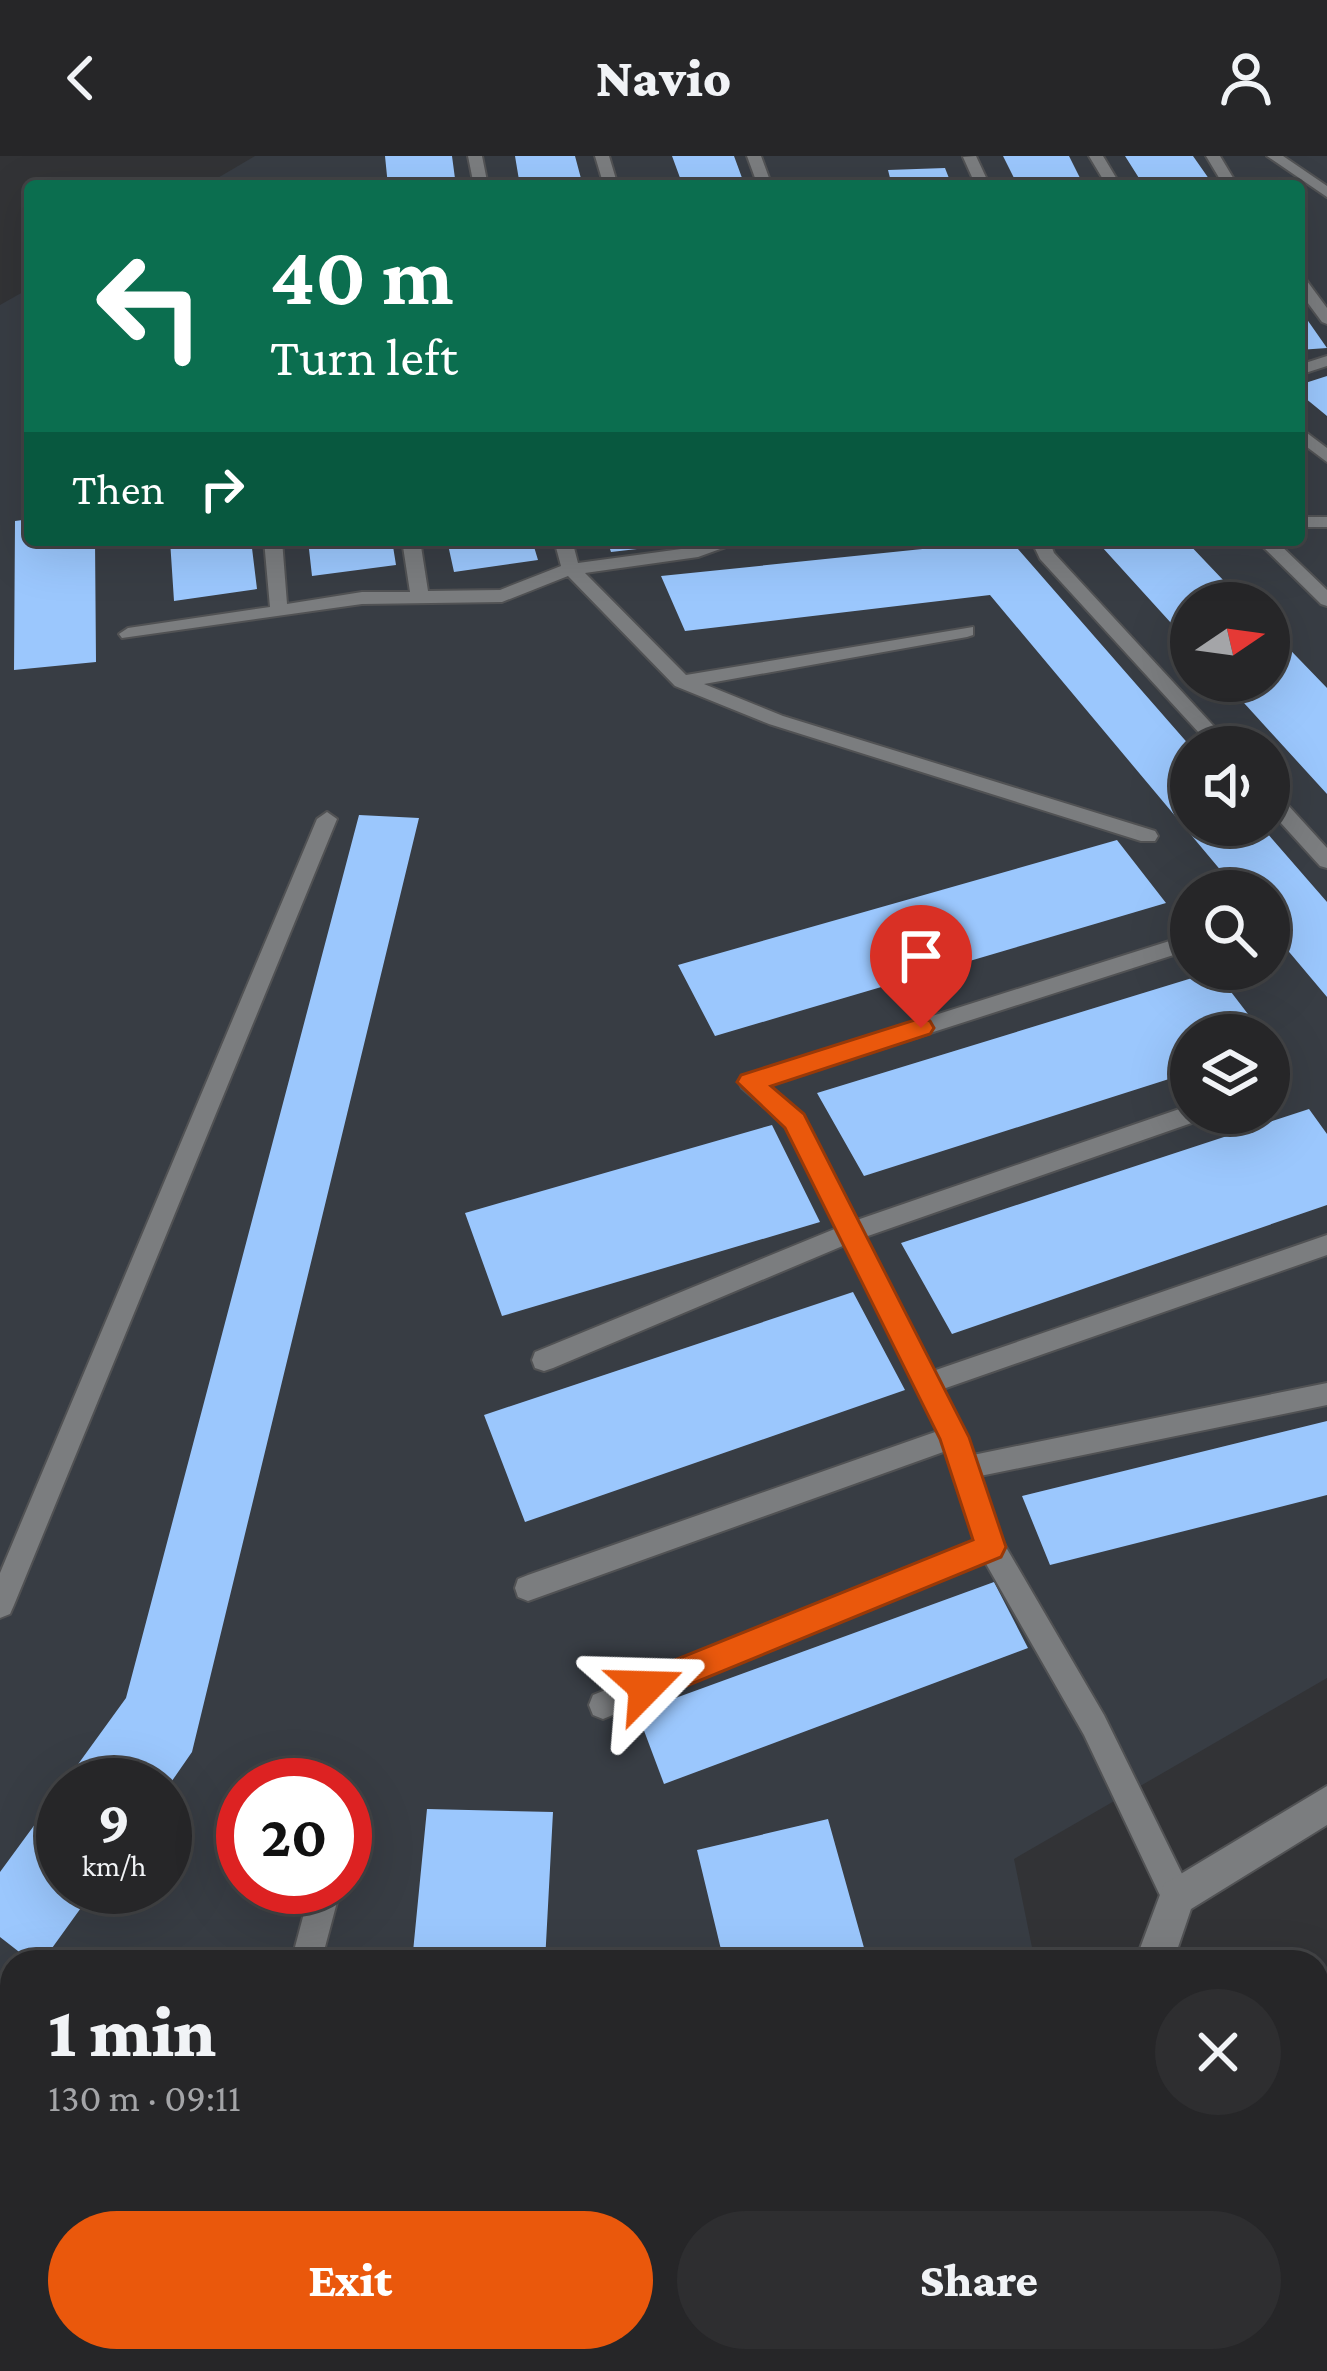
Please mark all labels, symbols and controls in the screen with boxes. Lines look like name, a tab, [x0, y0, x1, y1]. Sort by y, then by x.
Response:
icon: back	[48, 45, 114, 111]
icon: person	[1213, 45, 1279, 111]
text: Navio	[596, 48, 731, 108]
icon: left	[72, 228, 228, 384]
text: 40 m	[270, 229, 454, 322]
text: Turn left	[270, 327, 458, 387]
icon: right	[189, 456, 255, 522]
text: Then	[72, 464, 165, 514]
north arrow	[1170, 582, 1290, 702]
map controls	[1170, 582, 1290, 1134]
button: sound	[1170, 726, 1290, 846]
button: search	[1170, 870, 1290, 990]
pin	[870, 905, 972, 1028]
icon: arrive	[888, 923, 954, 989]
button: layers	[1170, 1014, 1290, 1134]
position arrow	[583, 1624, 709, 1750]
speed limit sign: 20	[216, 1758, 372, 1914]
text: 9	[98, 1787, 130, 1854]
text: km/h	[82, 1849, 146, 1882]
button: close	[1155, 1989, 1281, 2115]
text: 1 min	[48, 1991, 216, 2071]
text: 130 m · 09:11	[48, 2076, 241, 2119]
button: Exit	[48, 2211, 653, 2349]
button: Share	[677, 2211, 1281, 2349]

